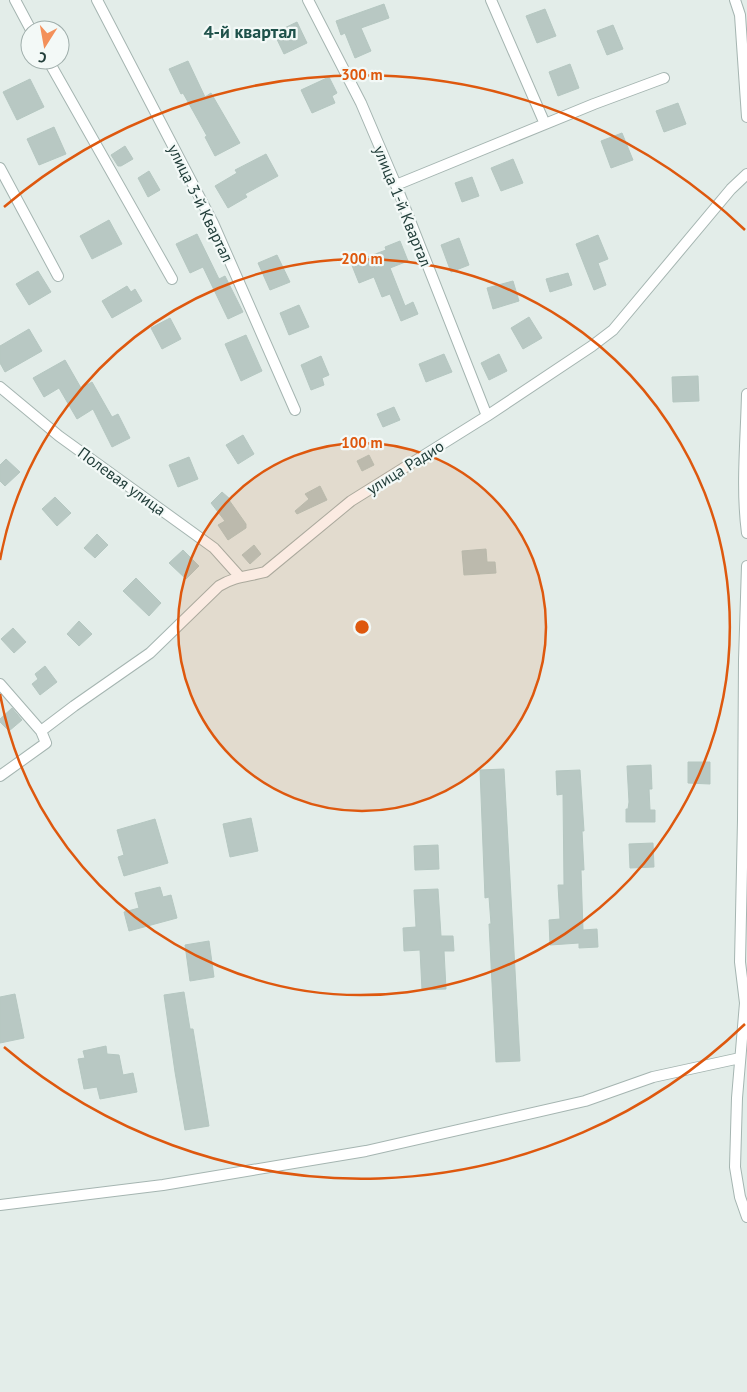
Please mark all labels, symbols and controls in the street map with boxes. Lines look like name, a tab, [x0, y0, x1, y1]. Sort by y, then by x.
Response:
north arrow	[20, 20, 70, 70]
district label: 4-й квартал	[203, 20, 297, 43]
text: С	[37, 48, 48, 67]
text: 300 m	[341, 65, 383, 84]
street label: улица 3-й Квартал	[164, 141, 238, 265]
street label: улица 1-й Квартал	[370, 142, 436, 270]
text: 200 m	[341, 249, 383, 268]
text: 100 m	[341, 433, 383, 452]
street label: улица Радио	[363, 435, 447, 499]
street label: Полевая улица	[74, 442, 170, 520]
centre of rings	[353, 618, 371, 636]

